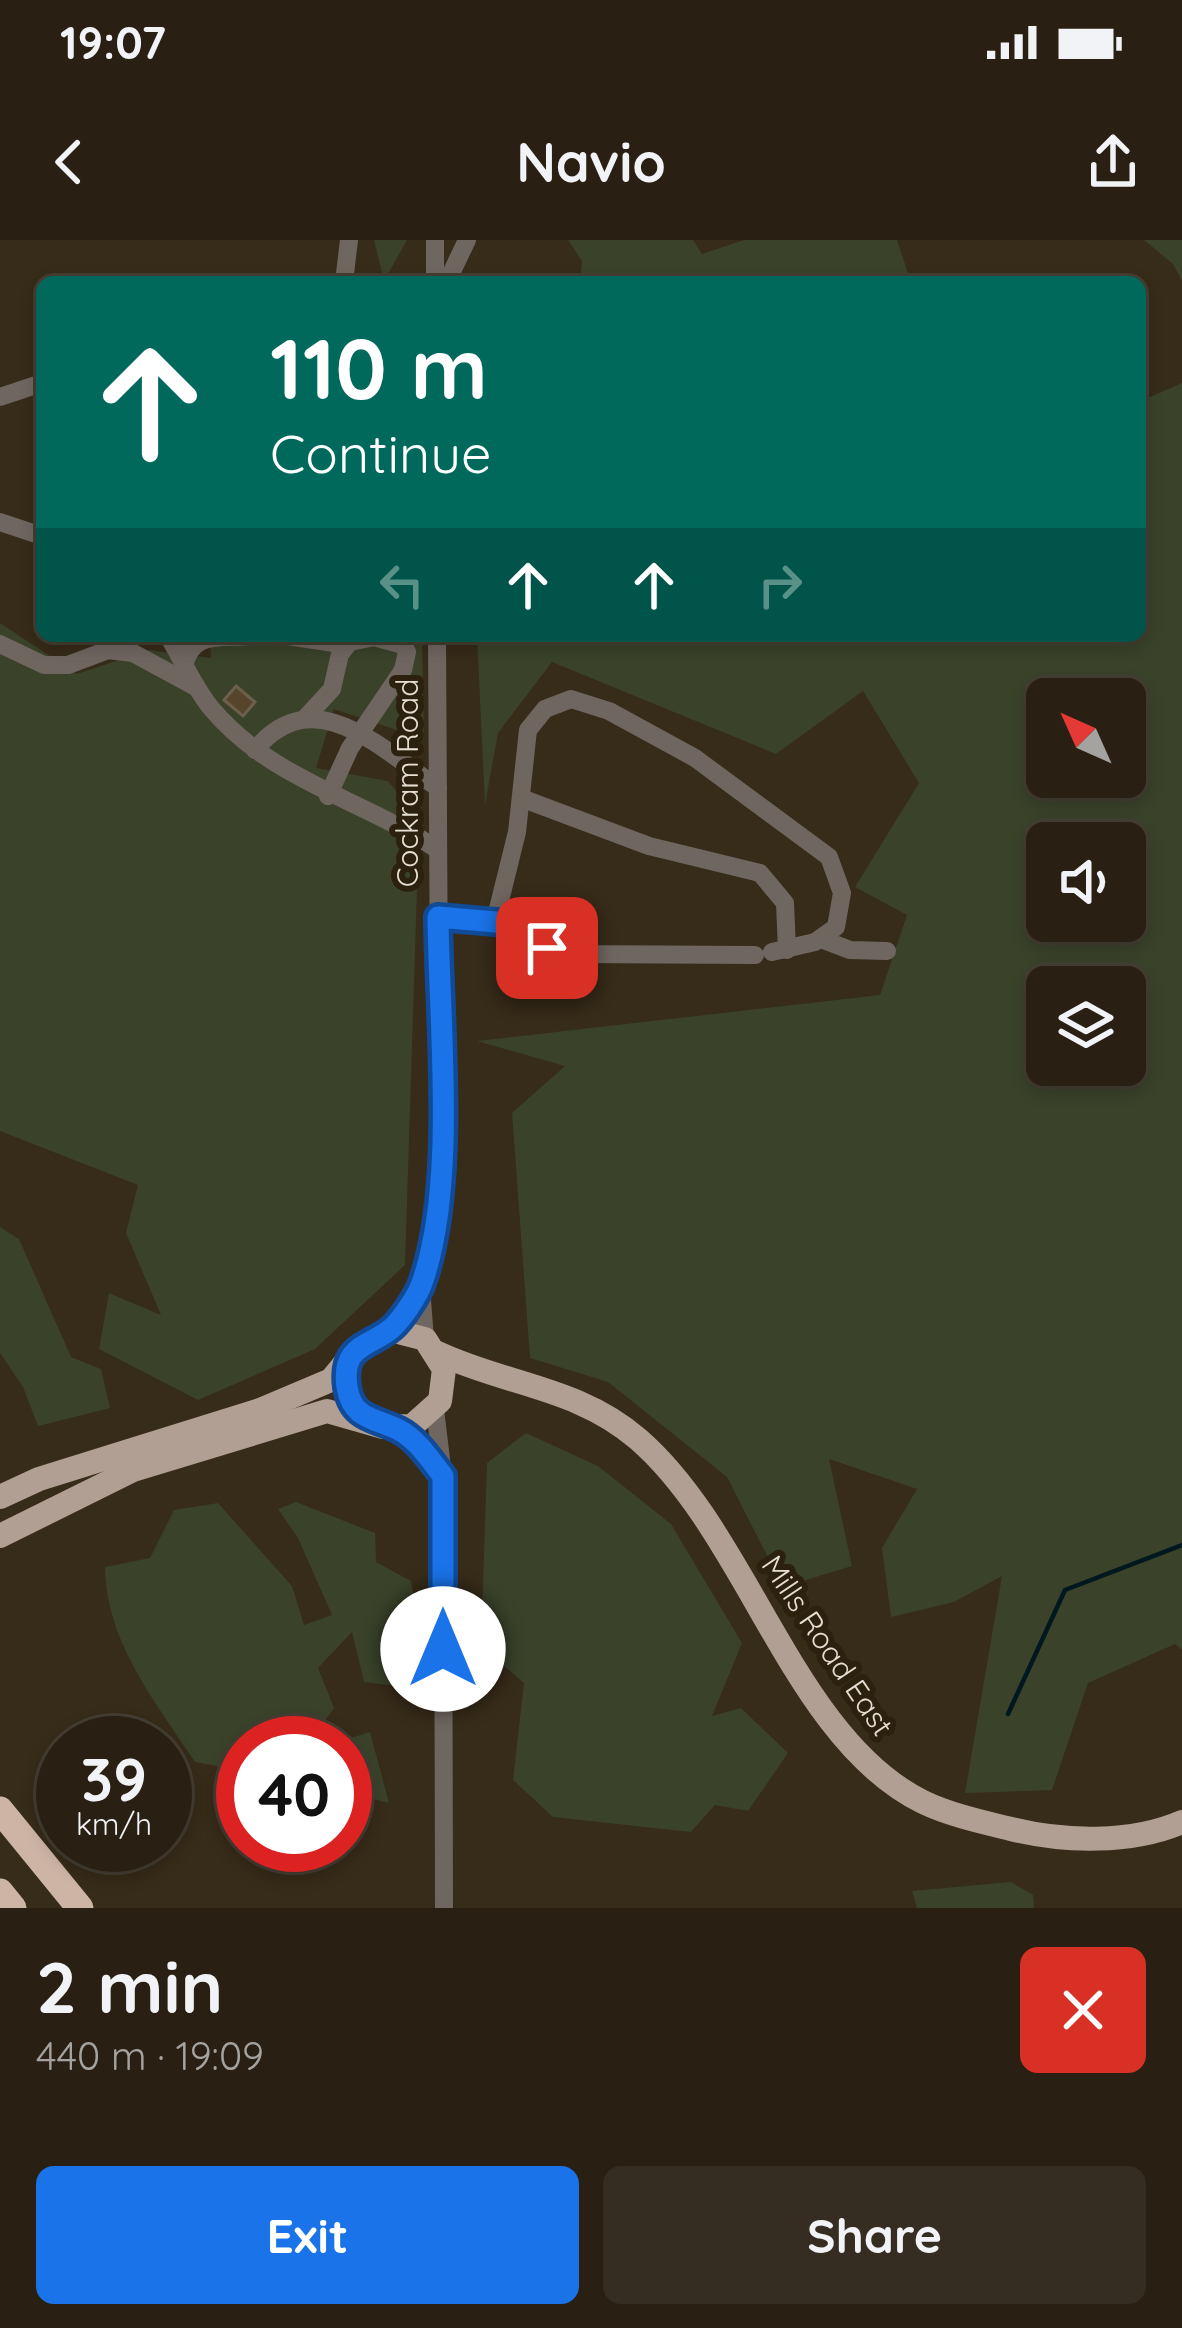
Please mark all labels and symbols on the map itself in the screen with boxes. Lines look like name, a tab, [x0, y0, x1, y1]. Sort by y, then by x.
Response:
north arrow	[1026, 678, 1146, 798]
street label: Cockram Road	[388, 679, 426, 887]
pin	[496, 897, 598, 999]
street label: Mills Road East	[754, 1548, 902, 1743]
position arrow	[380, 1586, 506, 1712]
speed limit sign: 40	[216, 1716, 372, 1872]

